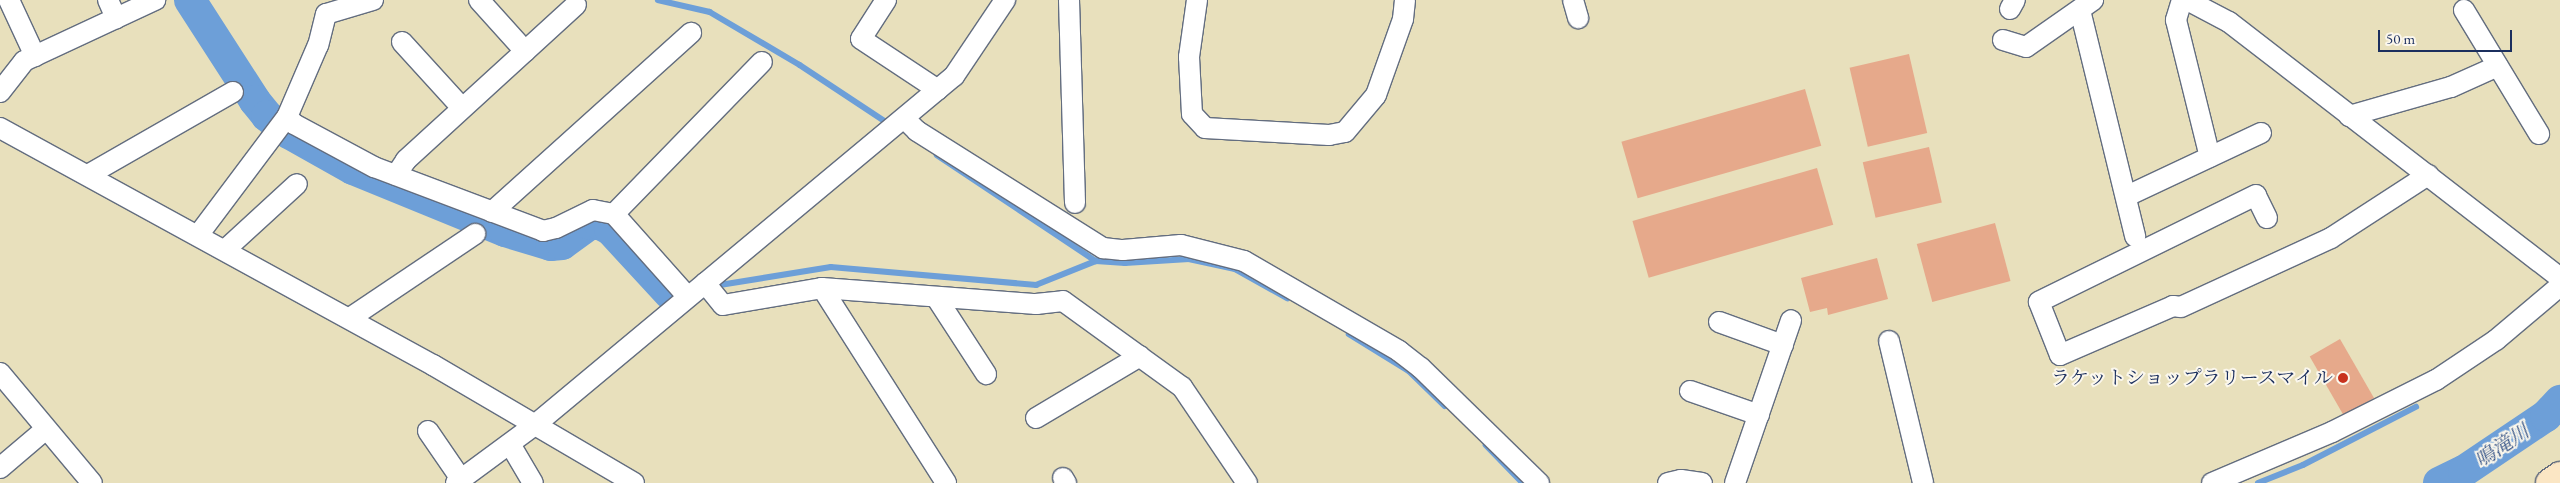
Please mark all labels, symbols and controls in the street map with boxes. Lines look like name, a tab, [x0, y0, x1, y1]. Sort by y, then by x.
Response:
scale bar	[2380, 20, 2514, 52]
text: 50 m	[2386, 29, 2415, 48]
place label: ラケットショップラリースマイル	[2048, 367, 2333, 389]
marker: ラケットショップラリースマイル	[2337, 372, 2349, 384]
water label: 鳴滝川	[2470, 419, 2534, 473]

